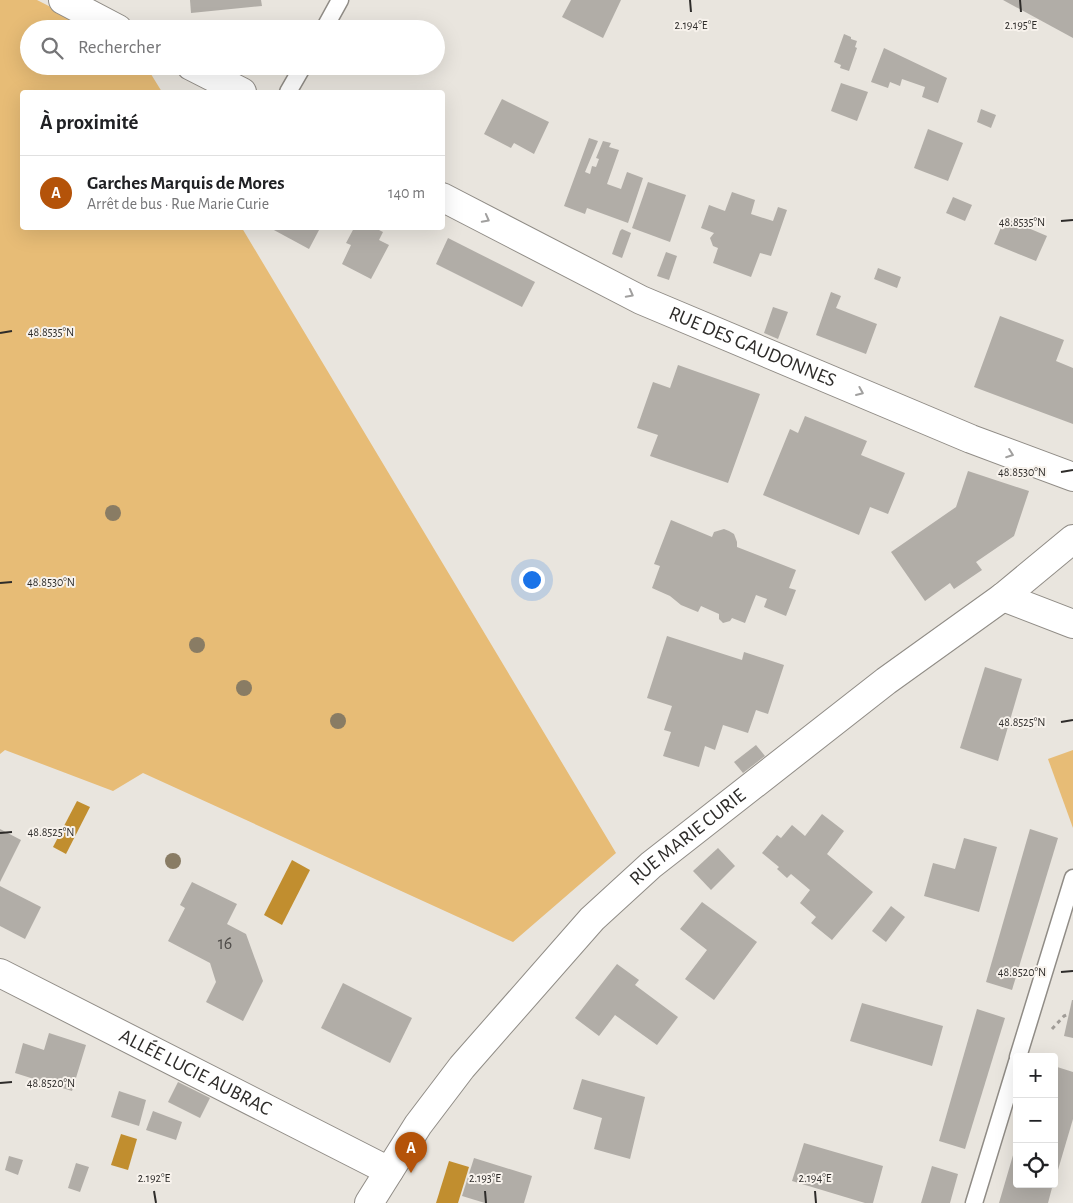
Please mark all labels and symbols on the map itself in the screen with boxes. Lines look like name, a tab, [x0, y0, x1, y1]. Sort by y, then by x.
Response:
text: 2.194°E	[674, 19, 708, 31]
text: 2.195°E	[1005, 19, 1037, 31]
one-way arrow	[480, 213, 489, 223]
text: 48.8535°N	[999, 216, 1045, 228]
one-way arrow	[625, 288, 634, 298]
street label: RUE DES GAUDONNES	[666, 303, 839, 391]
text: 48.8535°N	[28, 326, 74, 338]
one-way arrow	[855, 386, 864, 397]
one-way arrow	[1005, 448, 1014, 458]
text: 48.8530°N	[998, 466, 1046, 478]
your location	[519, 567, 545, 593]
text: 48.8530°N	[27, 576, 75, 588]
text: 48.8525°N	[998, 716, 1046, 728]
street label: RUE MARIE CURIE	[626, 785, 750, 889]
text: 48.8525°N	[27, 826, 75, 838]
house number: 16	[218, 935, 232, 953]
text: 48.8520°N	[998, 966, 1046, 978]
street label: ALLÉE LUCIE AUBRAC	[116, 1025, 274, 1119]
text: 48.8520°N	[27, 1077, 75, 1089]
pin: A	[395, 1132, 427, 1173]
text: 2.192°E	[138, 1172, 171, 1184]
text: 2.193°E	[469, 1172, 501, 1184]
text: 2.194°E	[798, 1172, 832, 1184]

